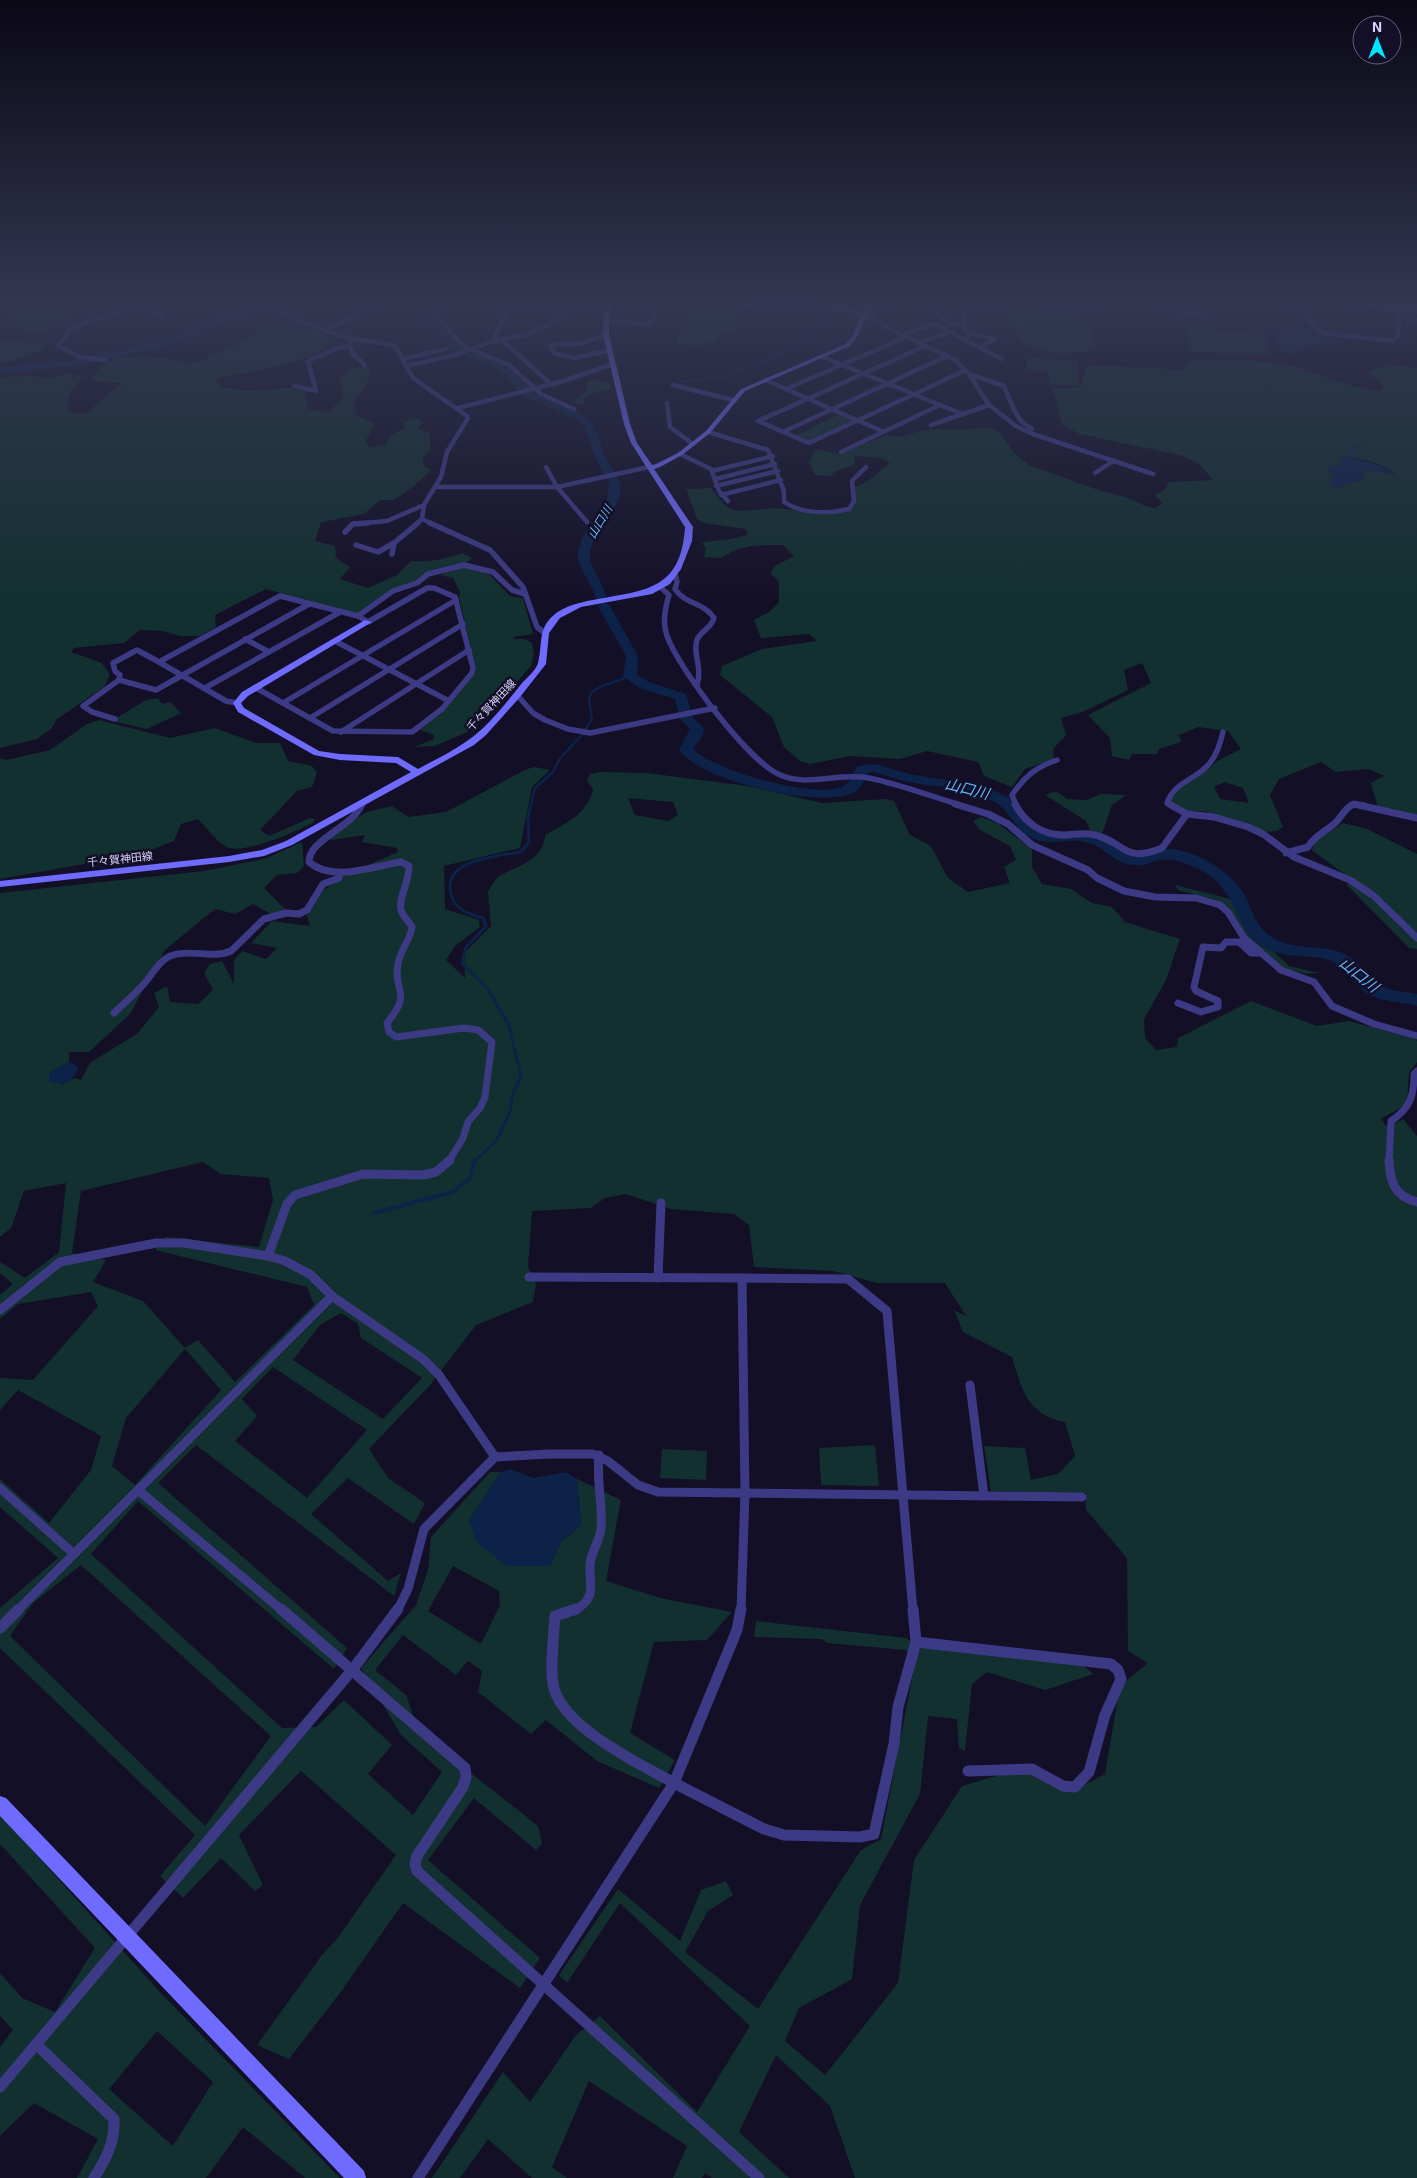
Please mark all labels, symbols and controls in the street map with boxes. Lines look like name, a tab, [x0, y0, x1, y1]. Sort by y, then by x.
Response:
north arrow	[1352, 15, 1402, 65]
text: N	[1372, 18, 1382, 35]
water label: 山口川	[584, 501, 615, 541]
street label: 千々賀神田線	[463, 676, 518, 733]
water label: 山口川	[943, 774, 993, 803]
street label: 千々賀神田線	[86, 849, 153, 868]
water label: 山口川	[1336, 953, 1384, 997]

